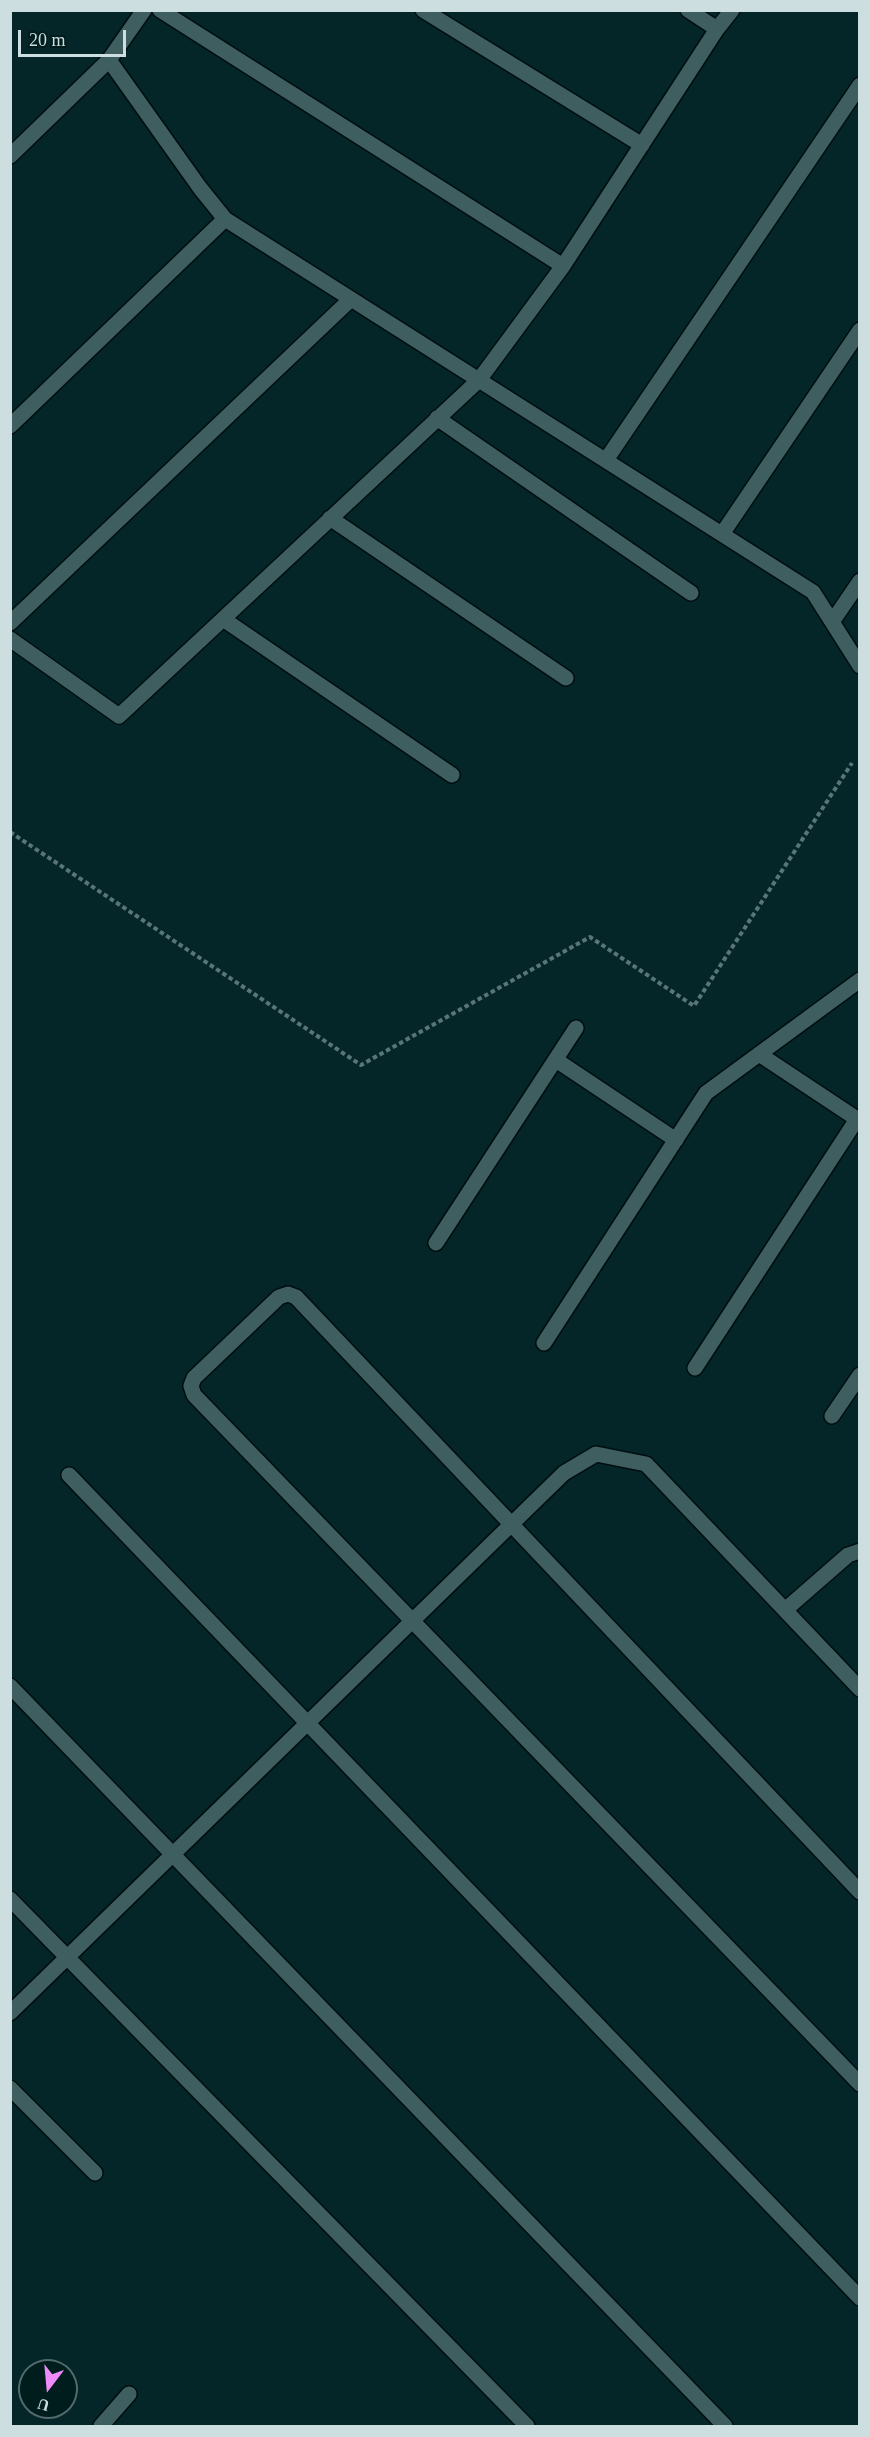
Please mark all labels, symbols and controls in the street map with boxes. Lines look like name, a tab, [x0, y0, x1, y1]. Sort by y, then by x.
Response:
scale bar	[21, 18, 129, 56]
text: 20 m	[29, 30, 66, 50]
north arrow	[18, 2359, 78, 2419]
text: U	[36, 2395, 51, 2415]

